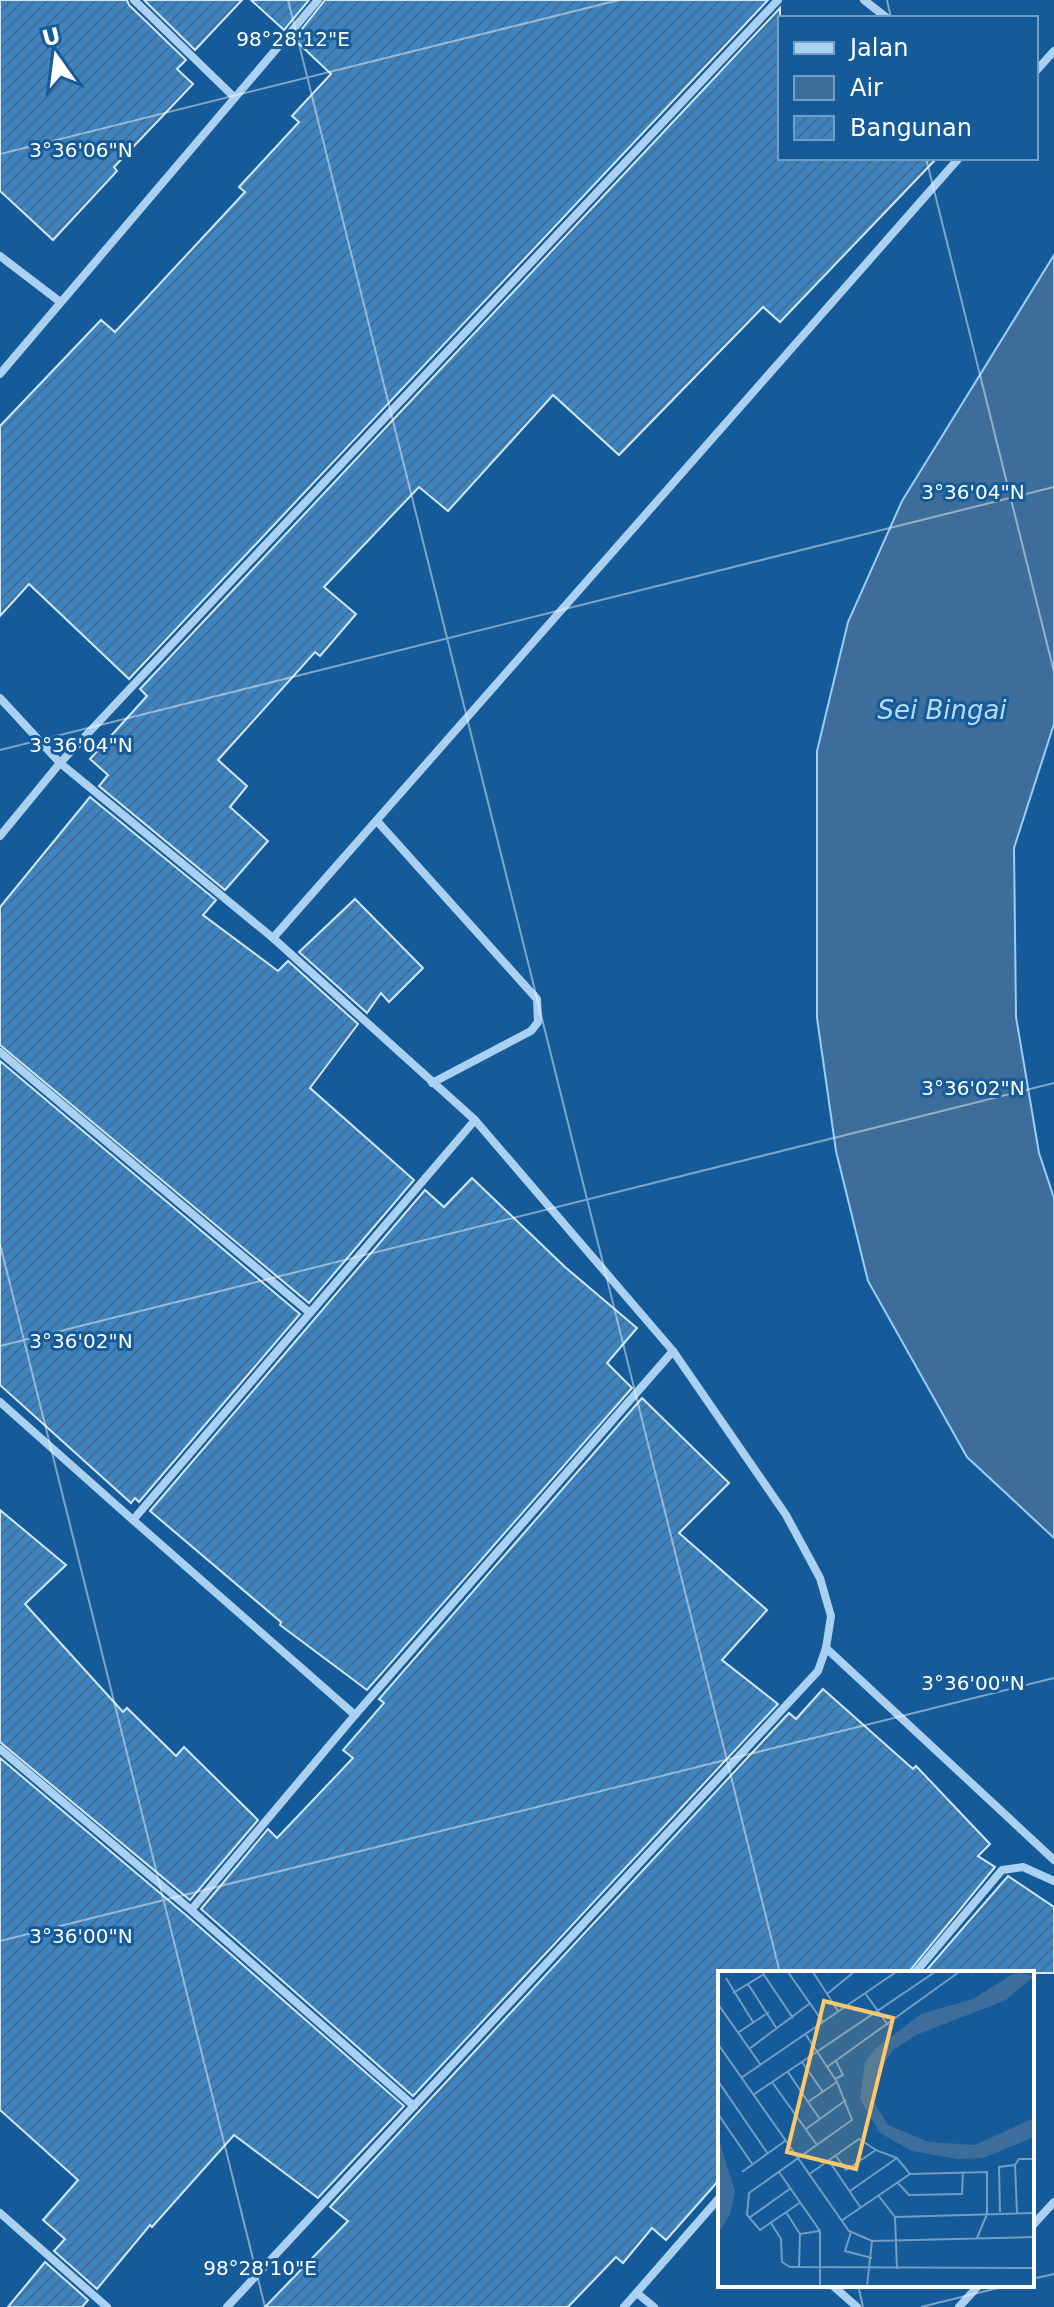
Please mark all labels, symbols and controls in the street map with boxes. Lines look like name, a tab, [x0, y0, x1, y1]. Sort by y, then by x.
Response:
north arrow	[16, 16, 96, 96]
legend	[778, 16, 1038, 160]
text: U	[40, 23, 63, 51]
text: 98°28'12"E	[236, 27, 350, 51]
text: Jalan	[848, 34, 908, 62]
text: Air	[850, 74, 883, 102]
text: Bangunan	[850, 114, 972, 142]
text: 3°36'06"N	[29, 138, 133, 162]
text: 3°36'04"N	[921, 480, 1025, 504]
water label: Sei Bingai	[877, 695, 1007, 725]
text: 3°36'04"N	[29, 733, 133, 757]
text: 3°36'02"N	[921, 1076, 1025, 1100]
text: 3°36'02"N	[29, 1329, 133, 1353]
text: 3°36'00"N	[921, 1671, 1025, 1695]
text: 3°36'00"N	[29, 1924, 133, 1948]
inset map	[718, 1971, 1034, 2287]
text: 98°28'10"E	[203, 2256, 317, 2280]

